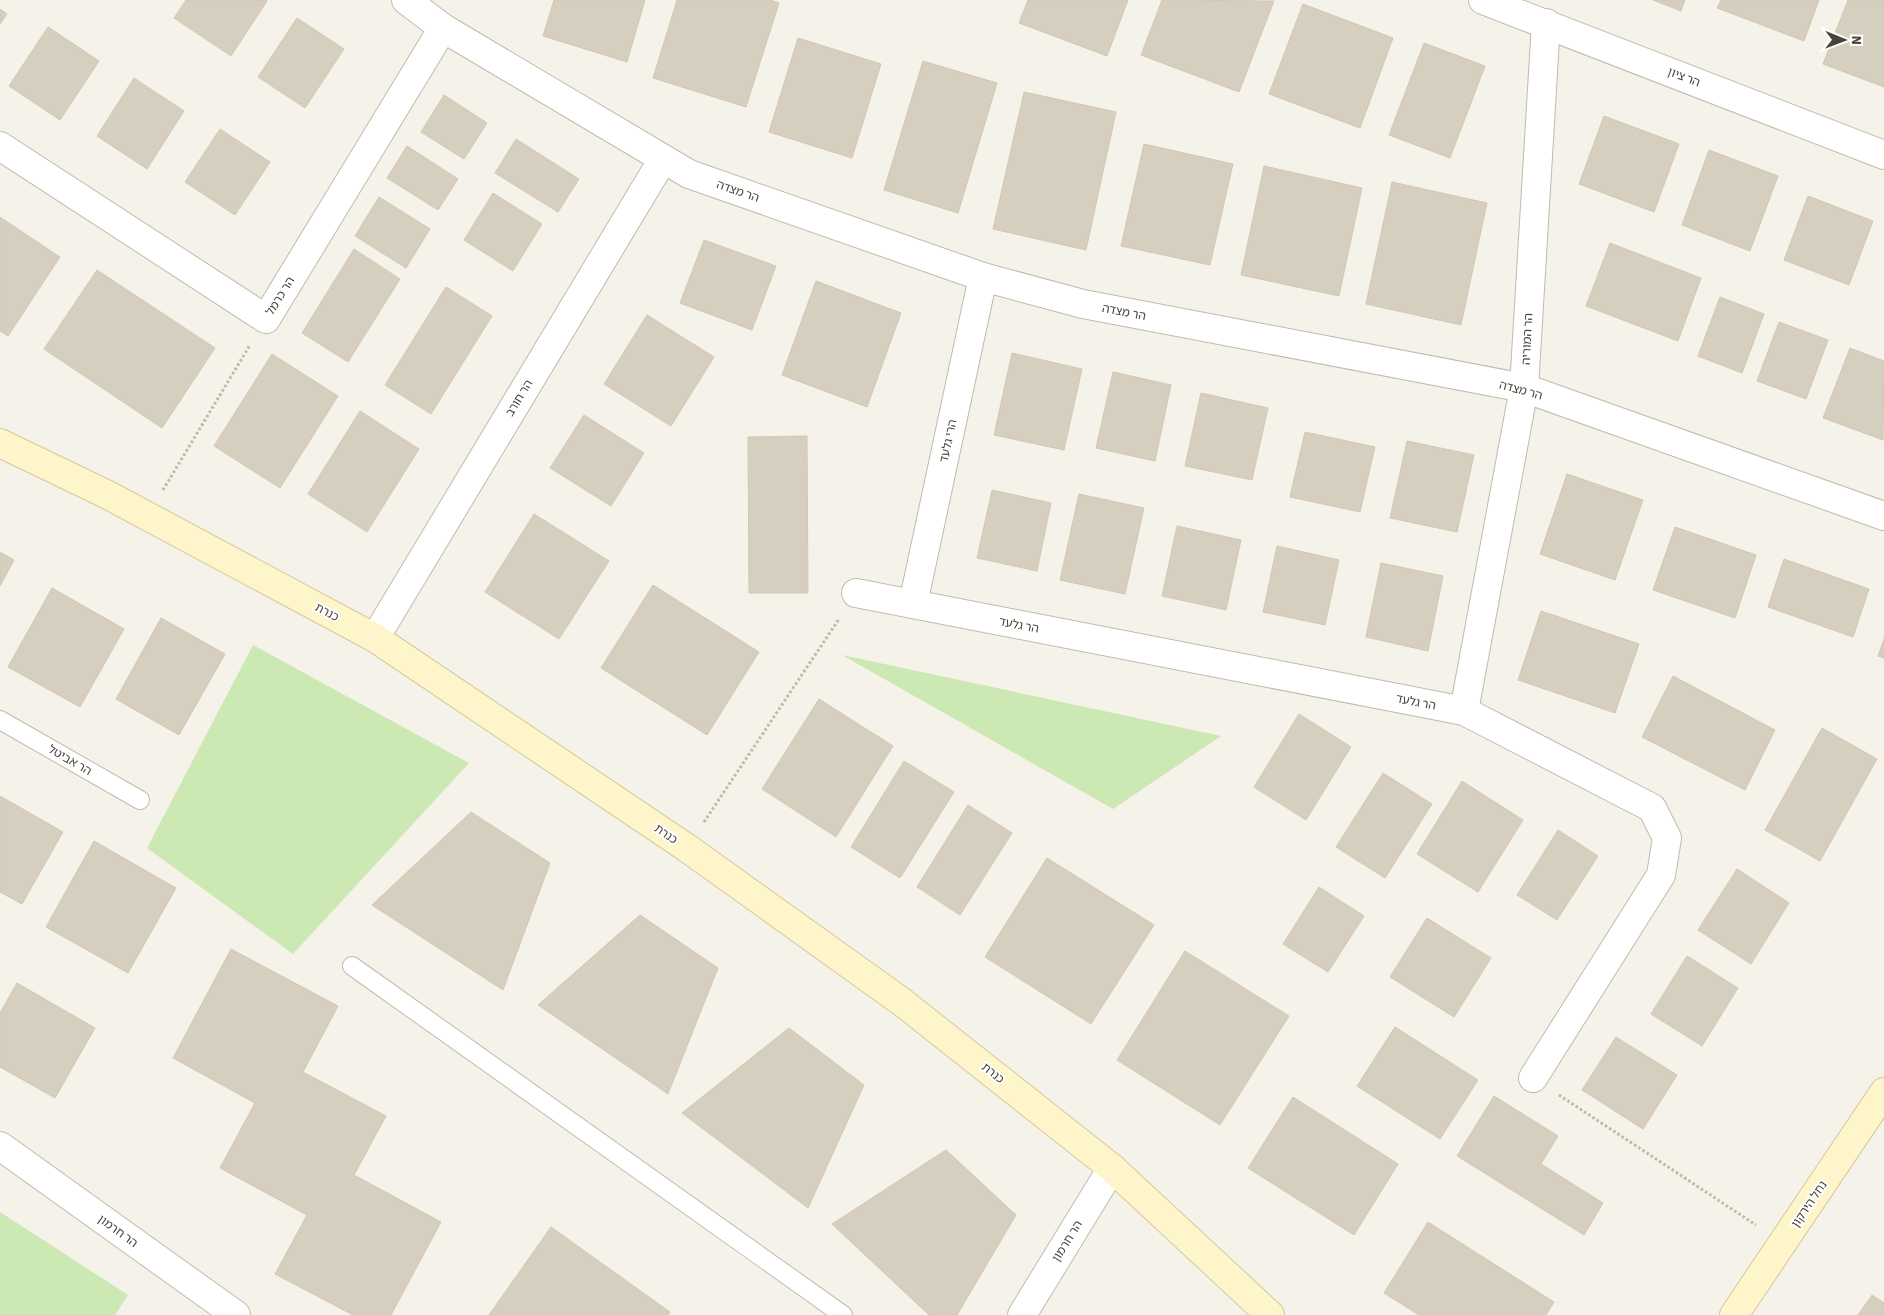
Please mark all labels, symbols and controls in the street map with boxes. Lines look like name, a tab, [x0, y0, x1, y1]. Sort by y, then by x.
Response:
north arrow	[1819, 15, 1869, 65]
text: N	[1846, 35, 1866, 45]
street label: הר ציון	[1665, 63, 1703, 91]
street label: הר מצדה	[714, 176, 762, 207]
street label: הר כרמל	[262, 274, 299, 319]
street label: הר מצדה	[1101, 300, 1147, 325]
street label: הר המוריה	[1518, 312, 1537, 366]
street label: הר חורב	[502, 377, 537, 420]
street label: הר מצדה	[1497, 377, 1544, 404]
street label: הרי גלעד	[936, 418, 961, 464]
street label: כנרת	[312, 599, 342, 626]
street label: הר גלעד	[997, 613, 1040, 638]
street label: הר גלעד	[1394, 690, 1437, 715]
street label: הר אביטל	[45, 741, 95, 780]
street label: כנרת	[651, 820, 681, 848]
street label: כנרת	[978, 1059, 1008, 1088]
street label: נחל הירקון	[1787, 1177, 1831, 1231]
street label: הר חרמון	[94, 1211, 141, 1252]
street label: הר חרמון	[1048, 1217, 1087, 1265]

